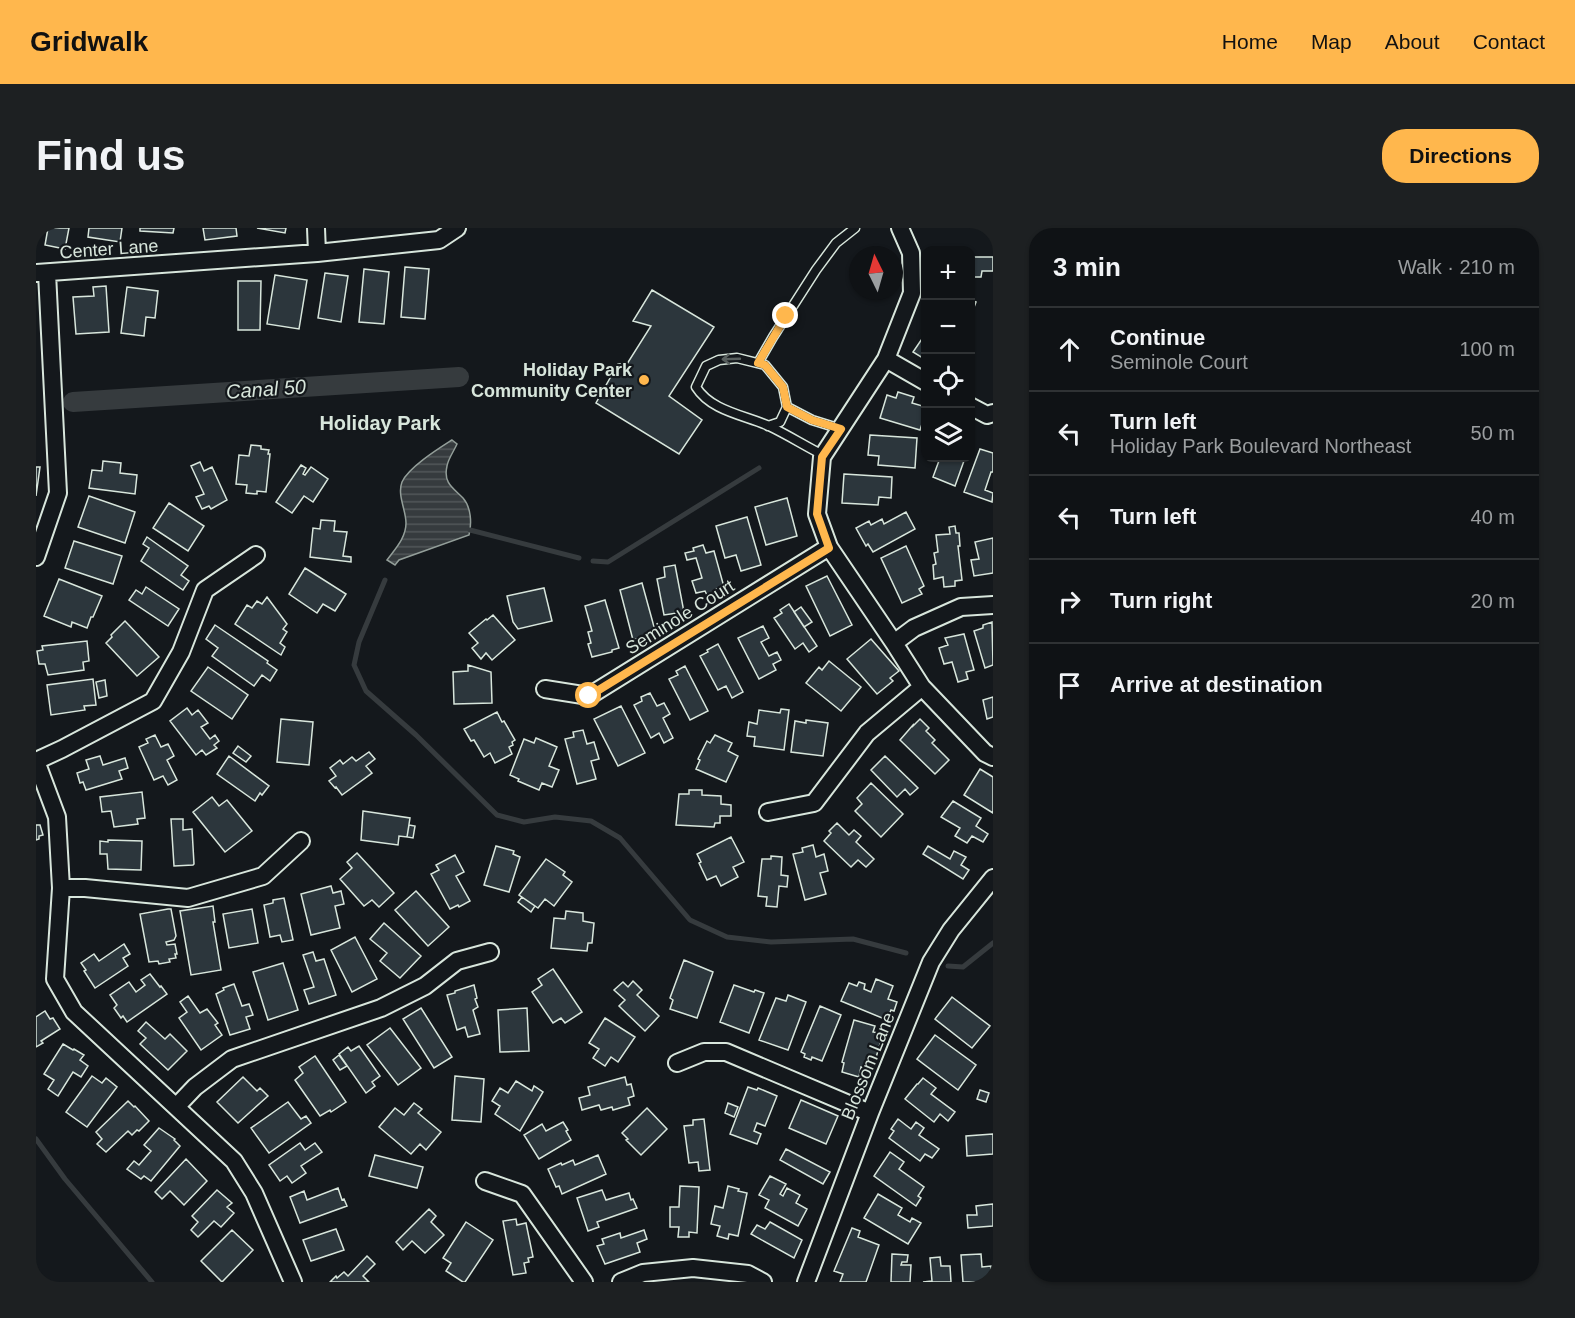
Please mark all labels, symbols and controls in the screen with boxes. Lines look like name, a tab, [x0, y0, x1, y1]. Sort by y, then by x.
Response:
text: Gridwalk	[30, 26, 148, 57]
text: Home	[1222, 30, 1278, 53]
text: Map	[1311, 30, 1352, 53]
text: About	[1385, 30, 1440, 53]
text: Contact	[1473, 30, 1545, 53]
button: Directions	[1382, 129, 1539, 183]
text: Find us	[36, 132, 185, 179]
street label: Center Lane	[59, 236, 159, 262]
north arrow	[849, 246, 903, 300]
map controls	[921, 246, 975, 462]
button: +	[921, 246, 975, 300]
text: 3 min	[1053, 252, 1121, 282]
text: Walk · 210 m	[1398, 256, 1515, 278]
button: −	[921, 300, 975, 354]
route end	[772, 302, 798, 328]
text: Continue	[1110, 325, 1205, 350]
icon: ahead	[1053, 333, 1086, 366]
text: 100 m	[1459, 338, 1515, 360]
text: Seminole Court	[1110, 351, 1248, 373]
one-way arrow	[721, 354, 741, 365]
button: locate	[921, 354, 975, 408]
place label: Holiday Park Community Center	[471, 360, 633, 401]
marker: Holiday Park Community Center	[637, 373, 651, 387]
water label: Canal 50	[225, 375, 307, 403]
button: layers	[921, 408, 975, 462]
text: Turn left	[1110, 409, 1196, 434]
district label: Holiday Park	[319, 412, 441, 434]
icon: left	[1053, 417, 1086, 450]
text: 50 m	[1471, 422, 1515, 444]
text: Holiday Park Boulevard Northeast	[1110, 435, 1411, 457]
icon: left	[1053, 501, 1086, 534]
text: Turn left	[1110, 504, 1196, 529]
text: 40 m	[1471, 506, 1515, 528]
street label: Seminole Court	[622, 576, 738, 658]
icon: right	[1053, 585, 1086, 618]
text: Turn right	[1110, 588, 1212, 613]
text: 20 m	[1471, 590, 1515, 612]
icon: arrive	[1053, 669, 1086, 702]
text: Arrive at destination	[1110, 672, 1323, 697]
route start	[575, 682, 601, 708]
street label: Blossom Lane	[837, 1009, 899, 1123]

